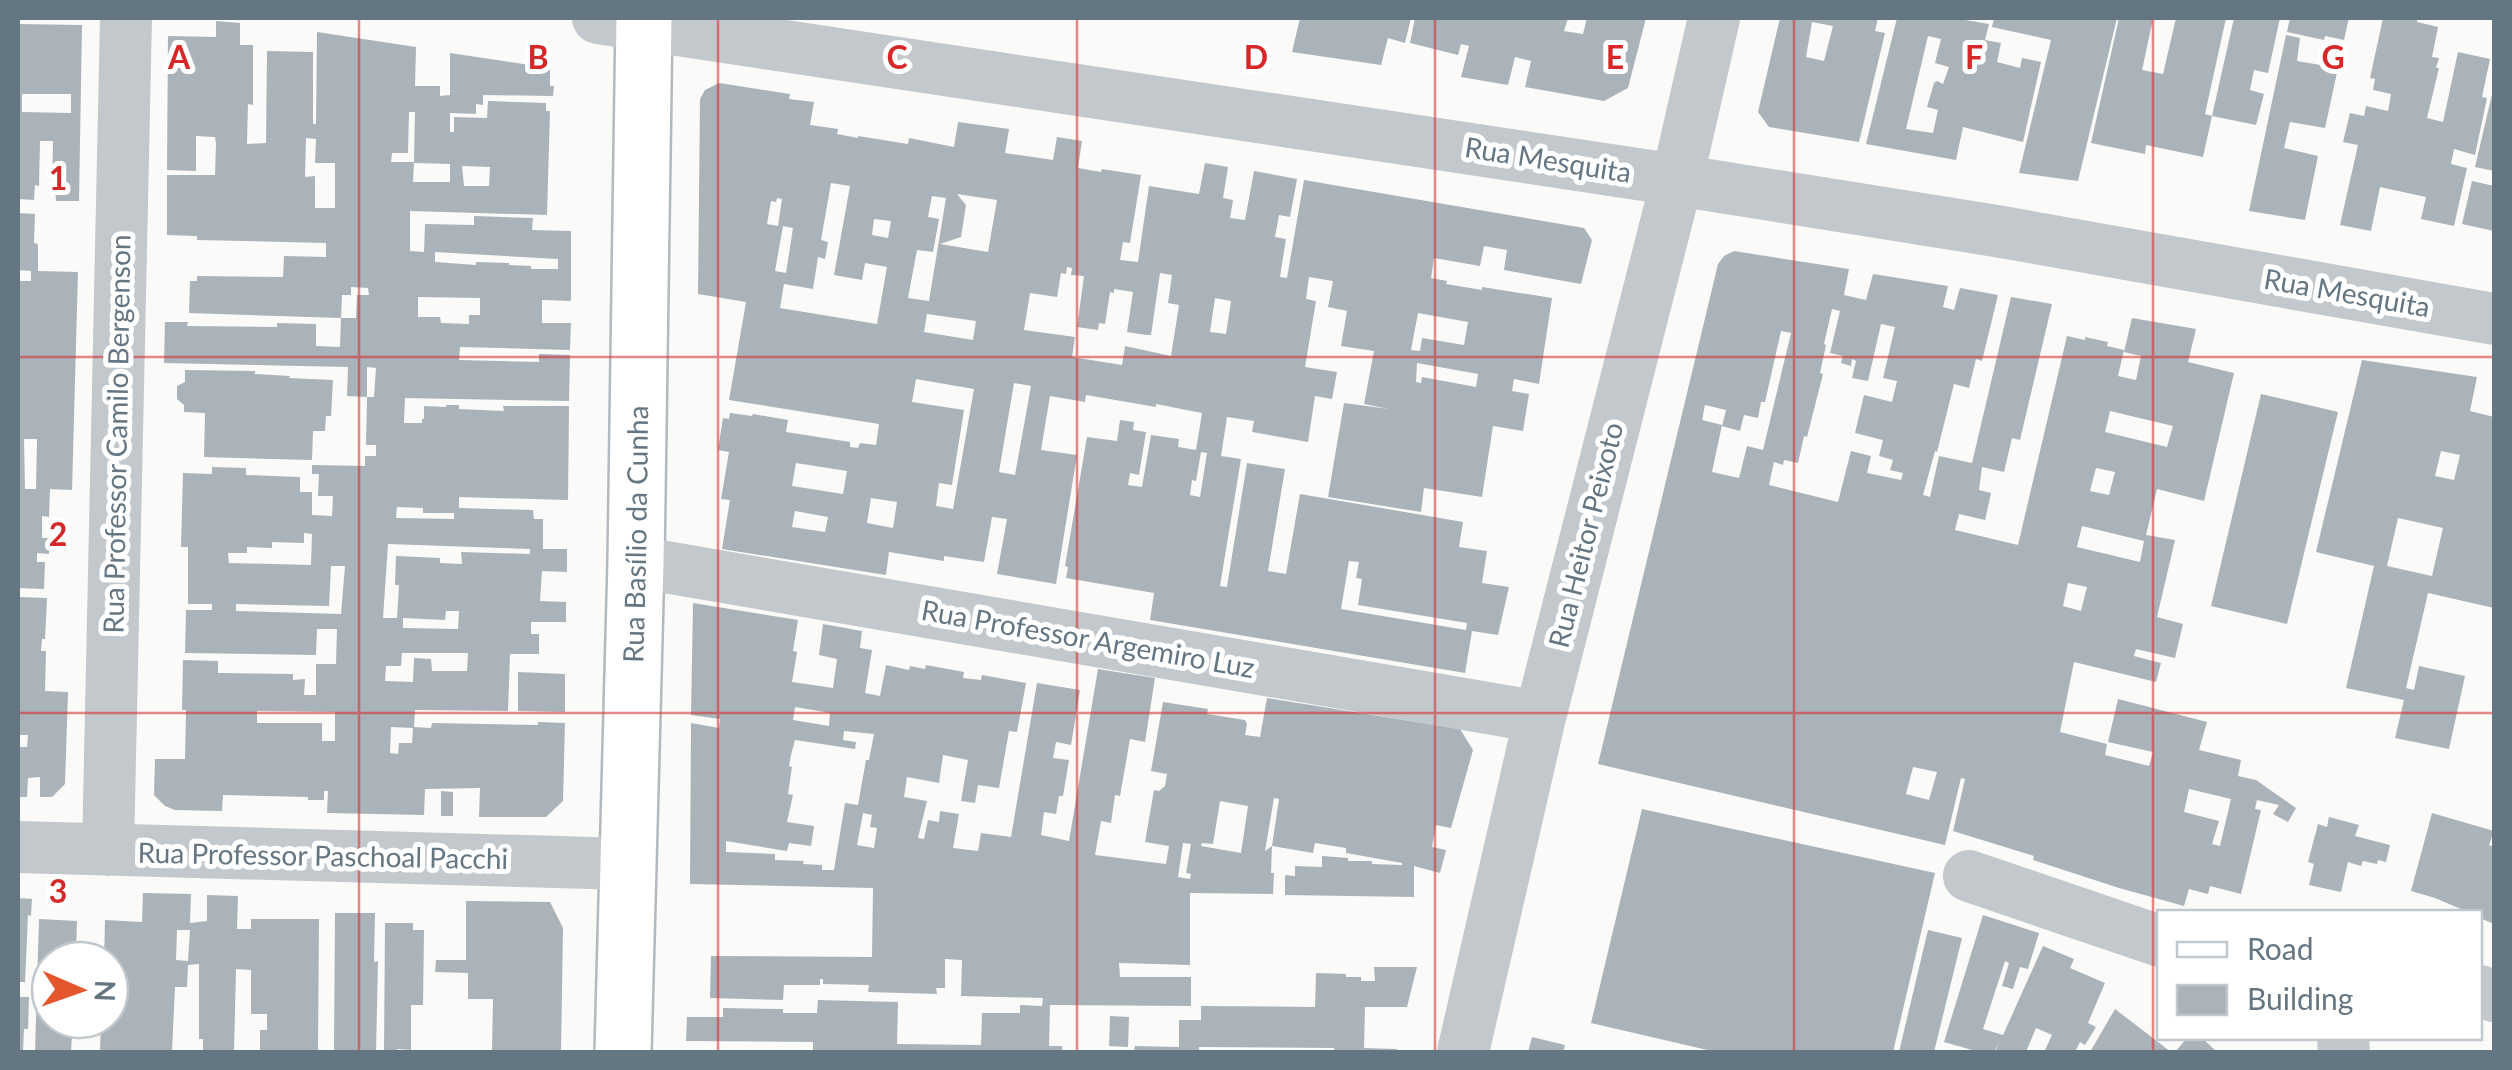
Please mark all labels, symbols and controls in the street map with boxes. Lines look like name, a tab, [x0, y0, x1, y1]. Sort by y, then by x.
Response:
text: A	[167, 37, 191, 76]
text: B	[527, 37, 549, 76]
text: C	[886, 37, 908, 76]
text: D	[1244, 37, 1268, 76]
text: E	[1606, 37, 1624, 76]
text: F	[1965, 37, 1983, 76]
text: G	[2321, 37, 2345, 76]
street label: Rua Mesquita	[1462, 129, 1634, 189]
text: 1	[49, 158, 67, 197]
street label: Rua Professor Camilo Bergenson	[96, 234, 136, 634]
street label: Rua Mesquita	[2261, 261, 2433, 323]
street label: Rua Basílio da Cunha	[615, 405, 654, 663]
street label: Rua Heitor Peixoto	[1541, 419, 1629, 651]
text: 2	[49, 514, 67, 553]
street label: Rua Professor Argemiro Luz	[919, 592, 1257, 684]
street label: Rua Professor Paschoal Pacchi	[137, 835, 509, 875]
text: 3	[49, 871, 67, 910]
legend	[2157, 910, 2482, 1040]
text: Road	[2247, 930, 2314, 966]
north arrow	[30, 940, 130, 1040]
text: N	[89, 980, 123, 1002]
text: Building	[2247, 980, 2353, 1016]

